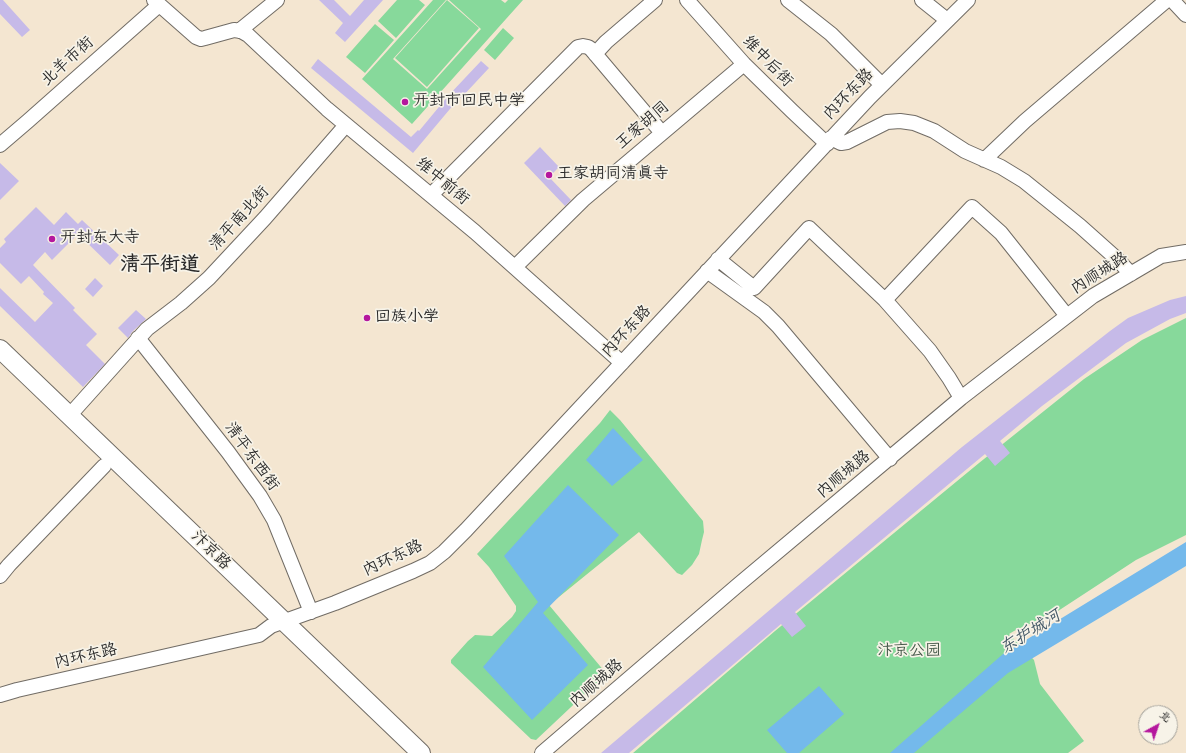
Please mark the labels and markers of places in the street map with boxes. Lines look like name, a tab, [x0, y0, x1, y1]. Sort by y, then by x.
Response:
place label: 开封市回民中学	[413, 92, 525, 112]
marker: 开封市回民中学	[400, 97, 410, 107]
place label: 王家胡同清真寺	[557, 165, 669, 185]
marker: 王家胡同清真寺	[544, 170, 554, 180]
place label: 开封东大寺	[60, 229, 140, 249]
marker: 开封东大寺	[47, 234, 57, 244]
place label: 回族小学	[375, 308, 439, 328]
marker: 回族小学	[362, 313, 372, 323]

